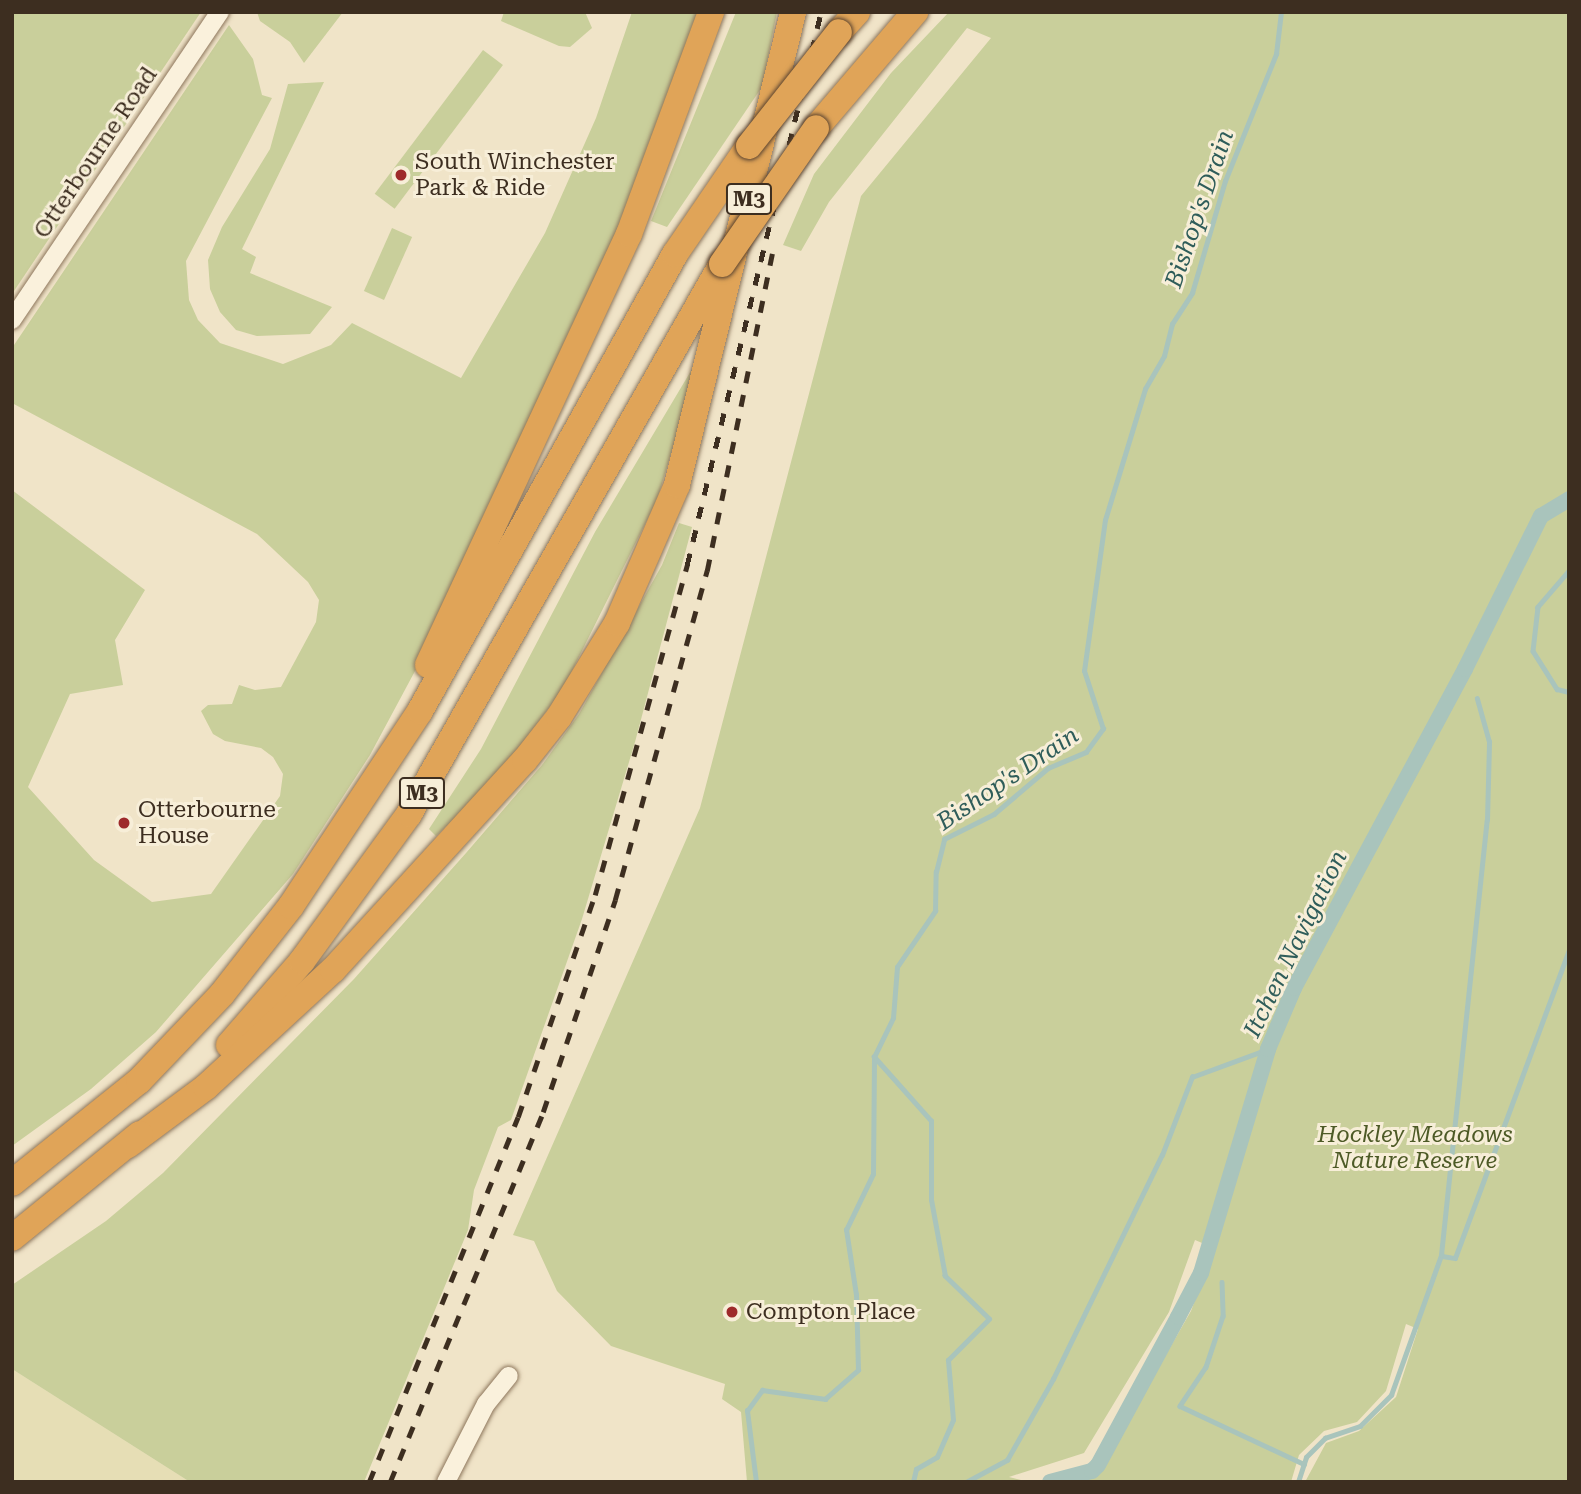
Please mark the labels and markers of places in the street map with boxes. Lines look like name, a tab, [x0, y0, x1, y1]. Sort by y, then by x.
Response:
place label: South Winchester Park & Ride	[415, 148, 615, 202]
marker: South Winchester Park & Ride	[393, 167, 409, 183]
place label: Otterbourne House	[138, 796, 276, 850]
marker: Otterbourne House	[116, 815, 132, 831]
place label: Compton Place	[746, 1298, 915, 1326]
marker: Compton Place	[724, 1304, 740, 1320]

